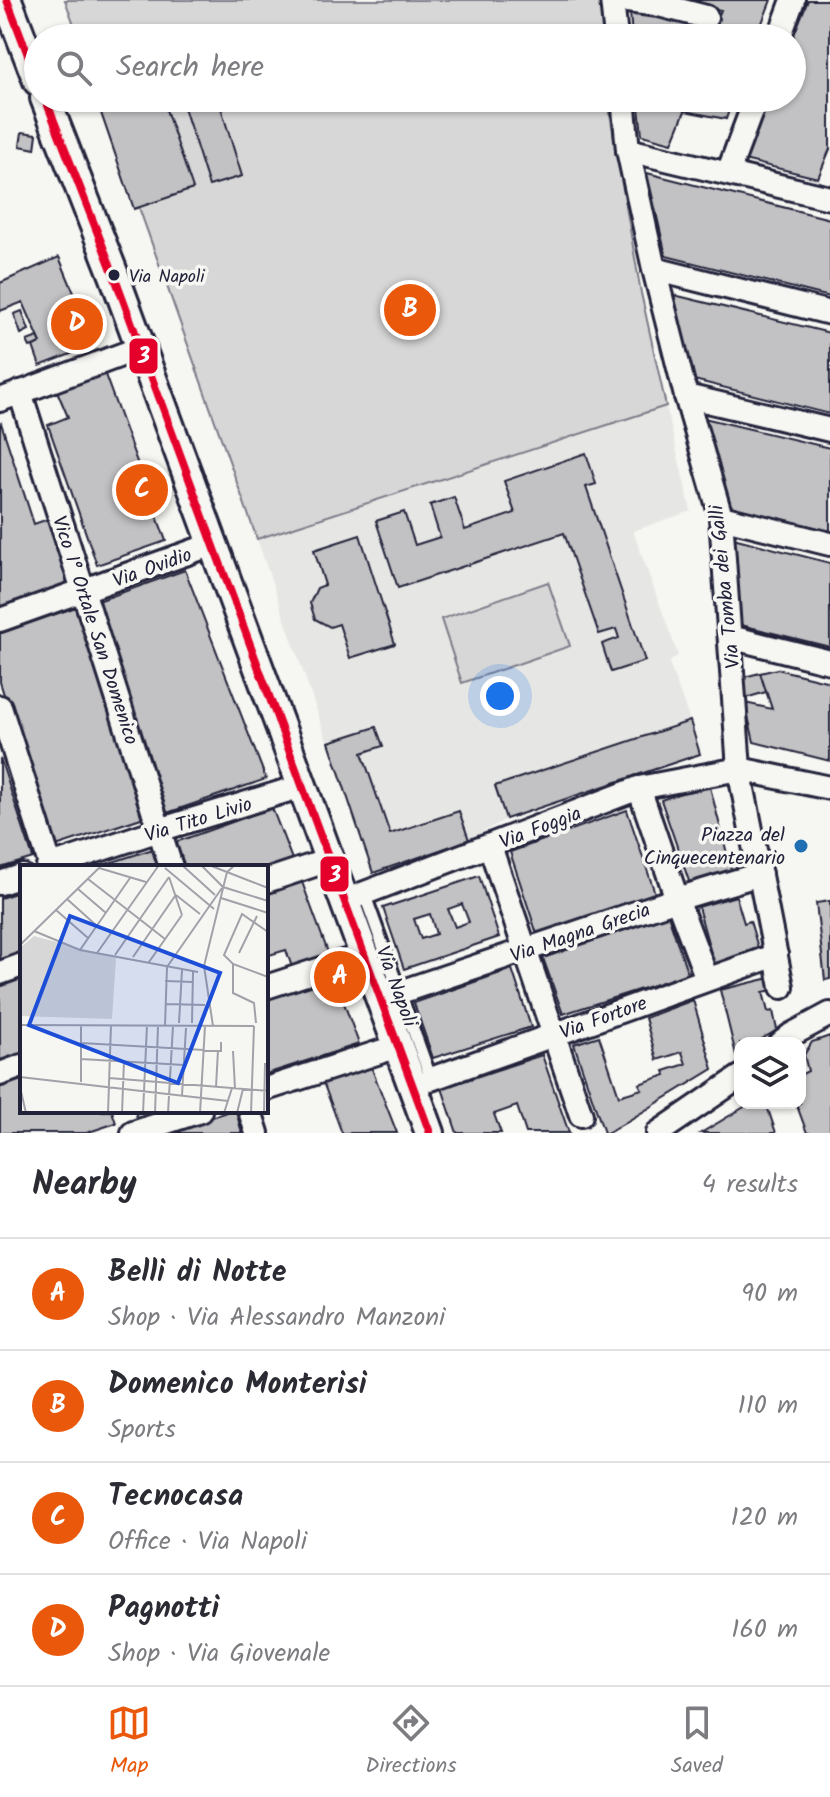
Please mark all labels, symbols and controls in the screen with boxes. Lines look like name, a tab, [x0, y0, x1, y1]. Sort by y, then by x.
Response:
search box	[24, 24, 806, 112]
text: Search here	[116, 44, 264, 92]
icon: search	[52, 46, 96, 90]
place label: Via Napoli	[129, 263, 205, 292]
marker: Via Napoli	[106, 267, 122, 283]
pin: B	[384, 280, 436, 340]
pin: D	[51, 294, 103, 354]
line badge: 3	[128, 337, 159, 375]
text: 3	[137, 340, 150, 375]
pin: C	[116, 460, 168, 520]
street label: Via Tomba dei Galli	[701, 502, 750, 670]
street label: Vico I° Ortale San Domenico	[42, 512, 146, 749]
street label: Via Ovidio	[109, 540, 197, 598]
your location	[480, 676, 520, 716]
street label: Via Tito Livio	[141, 789, 256, 852]
street label: Via Foggia	[495, 799, 586, 859]
place label: Piazza del Cinquecentenario	[644, 820, 785, 875]
marker: Piazza del Cinquecentenario	[792, 837, 810, 855]
line badge: 3	[319, 855, 350, 893]
text: 3	[328, 859, 341, 894]
inset map	[20, 865, 268, 1113]
street label: Via Magna Grecia	[506, 895, 655, 973]
street label: Via Napoli	[366, 942, 425, 1033]
pin: A	[314, 947, 366, 1007]
street label: Via Fortore	[555, 988, 652, 1050]
map controls	[734, 1037, 806, 1109]
button: layers	[734, 1037, 806, 1109]
text: Nearby	[32, 1158, 137, 1212]
text: 4 results	[702, 1164, 798, 1206]
text: Belli di Notte	[108, 1249, 287, 1297]
text: A	[50, 1273, 66, 1315]
text: 90 m	[741, 1273, 798, 1315]
text: Shop · Via Alessandro Manzoni	[108, 1297, 445, 1339]
text: Domenico Monterisi	[108, 1361, 367, 1409]
text: B	[50, 1385, 66, 1427]
text: 110 m	[738, 1385, 798, 1427]
text: Sports	[108, 1409, 176, 1451]
text: Tecnocasa	[108, 1473, 243, 1521]
text: C	[50, 1497, 66, 1539]
text: 120 m	[731, 1497, 798, 1539]
text: Office · Via Napoli	[108, 1521, 307, 1563]
text: Pagnotti	[108, 1585, 219, 1633]
text: D	[49, 1609, 67, 1651]
text: 160 m	[731, 1609, 798, 1651]
text: Shop · Via Giovenale	[108, 1633, 330, 1675]
tab: Map	[107, 1701, 151, 1784]
tab: Directions	[365, 1701, 457, 1784]
tab: Saved	[671, 1701, 723, 1784]

